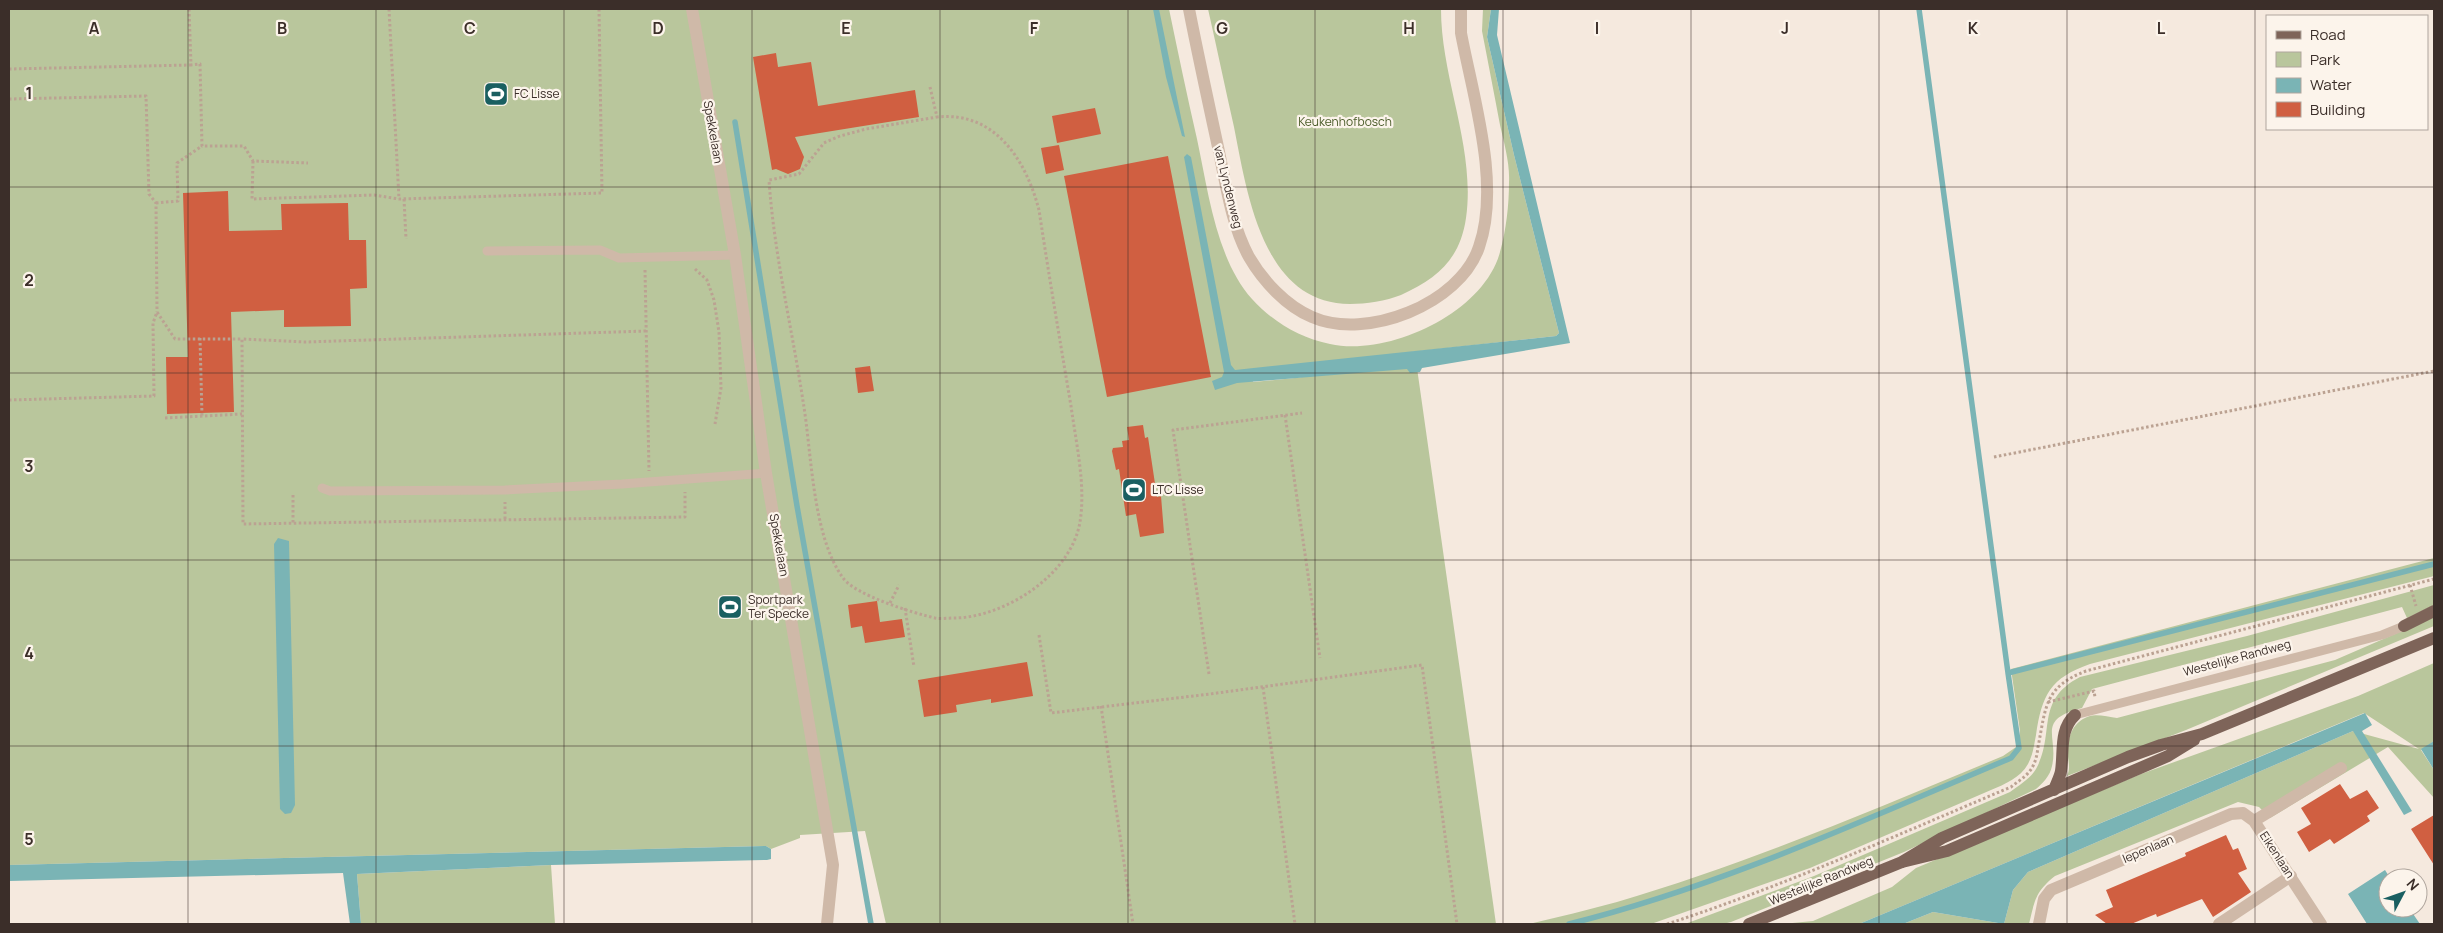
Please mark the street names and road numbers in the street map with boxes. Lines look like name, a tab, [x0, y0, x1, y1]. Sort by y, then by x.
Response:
street label: Spekkelaan	[700, 99, 727, 165]
street label: van Lyndenweg	[1210, 144, 1247, 230]
street label: Spekkelaan	[766, 512, 793, 578]
street label: Westelijke Randweg	[2181, 635, 2293, 680]
street label: Eikenlaan	[2256, 828, 2299, 881]
street label: Iepenlaan	[2120, 830, 2176, 867]
street label: Westelijke Randweg	[1766, 852, 1875, 909]

